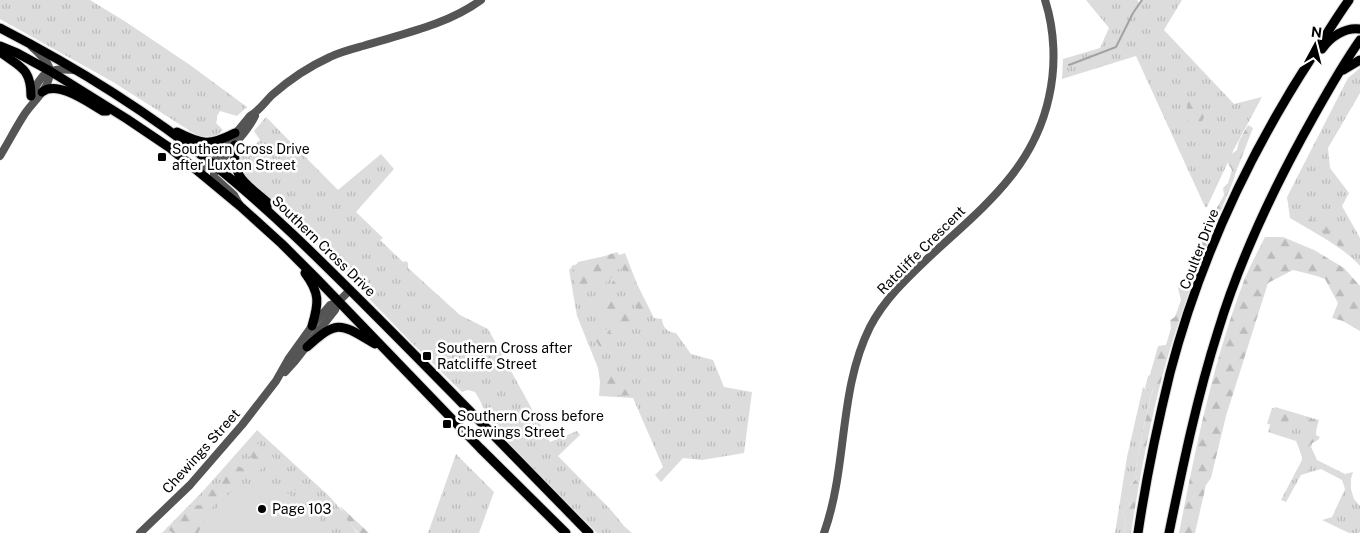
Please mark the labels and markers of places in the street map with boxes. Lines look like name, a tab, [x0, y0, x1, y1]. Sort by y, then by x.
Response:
place label: Southern Cross Drive after Luxton Street	[172, 141, 310, 173]
marker: Southern Cross Drive after Luxton Street	[156, 151, 168, 163]
place label: Southern Cross after Ratcliffe Street	[437, 340, 572, 372]
marker: Southern Cross after Ratcliffe Street	[421, 350, 433, 362]
place label: Southern Cross before Chewings Street	[457, 408, 604, 440]
marker: Southern Cross before Chewings Street	[441, 418, 453, 430]
place label: Page 103	[272, 501, 331, 517]
marker: Page 103	[256, 503, 268, 515]

